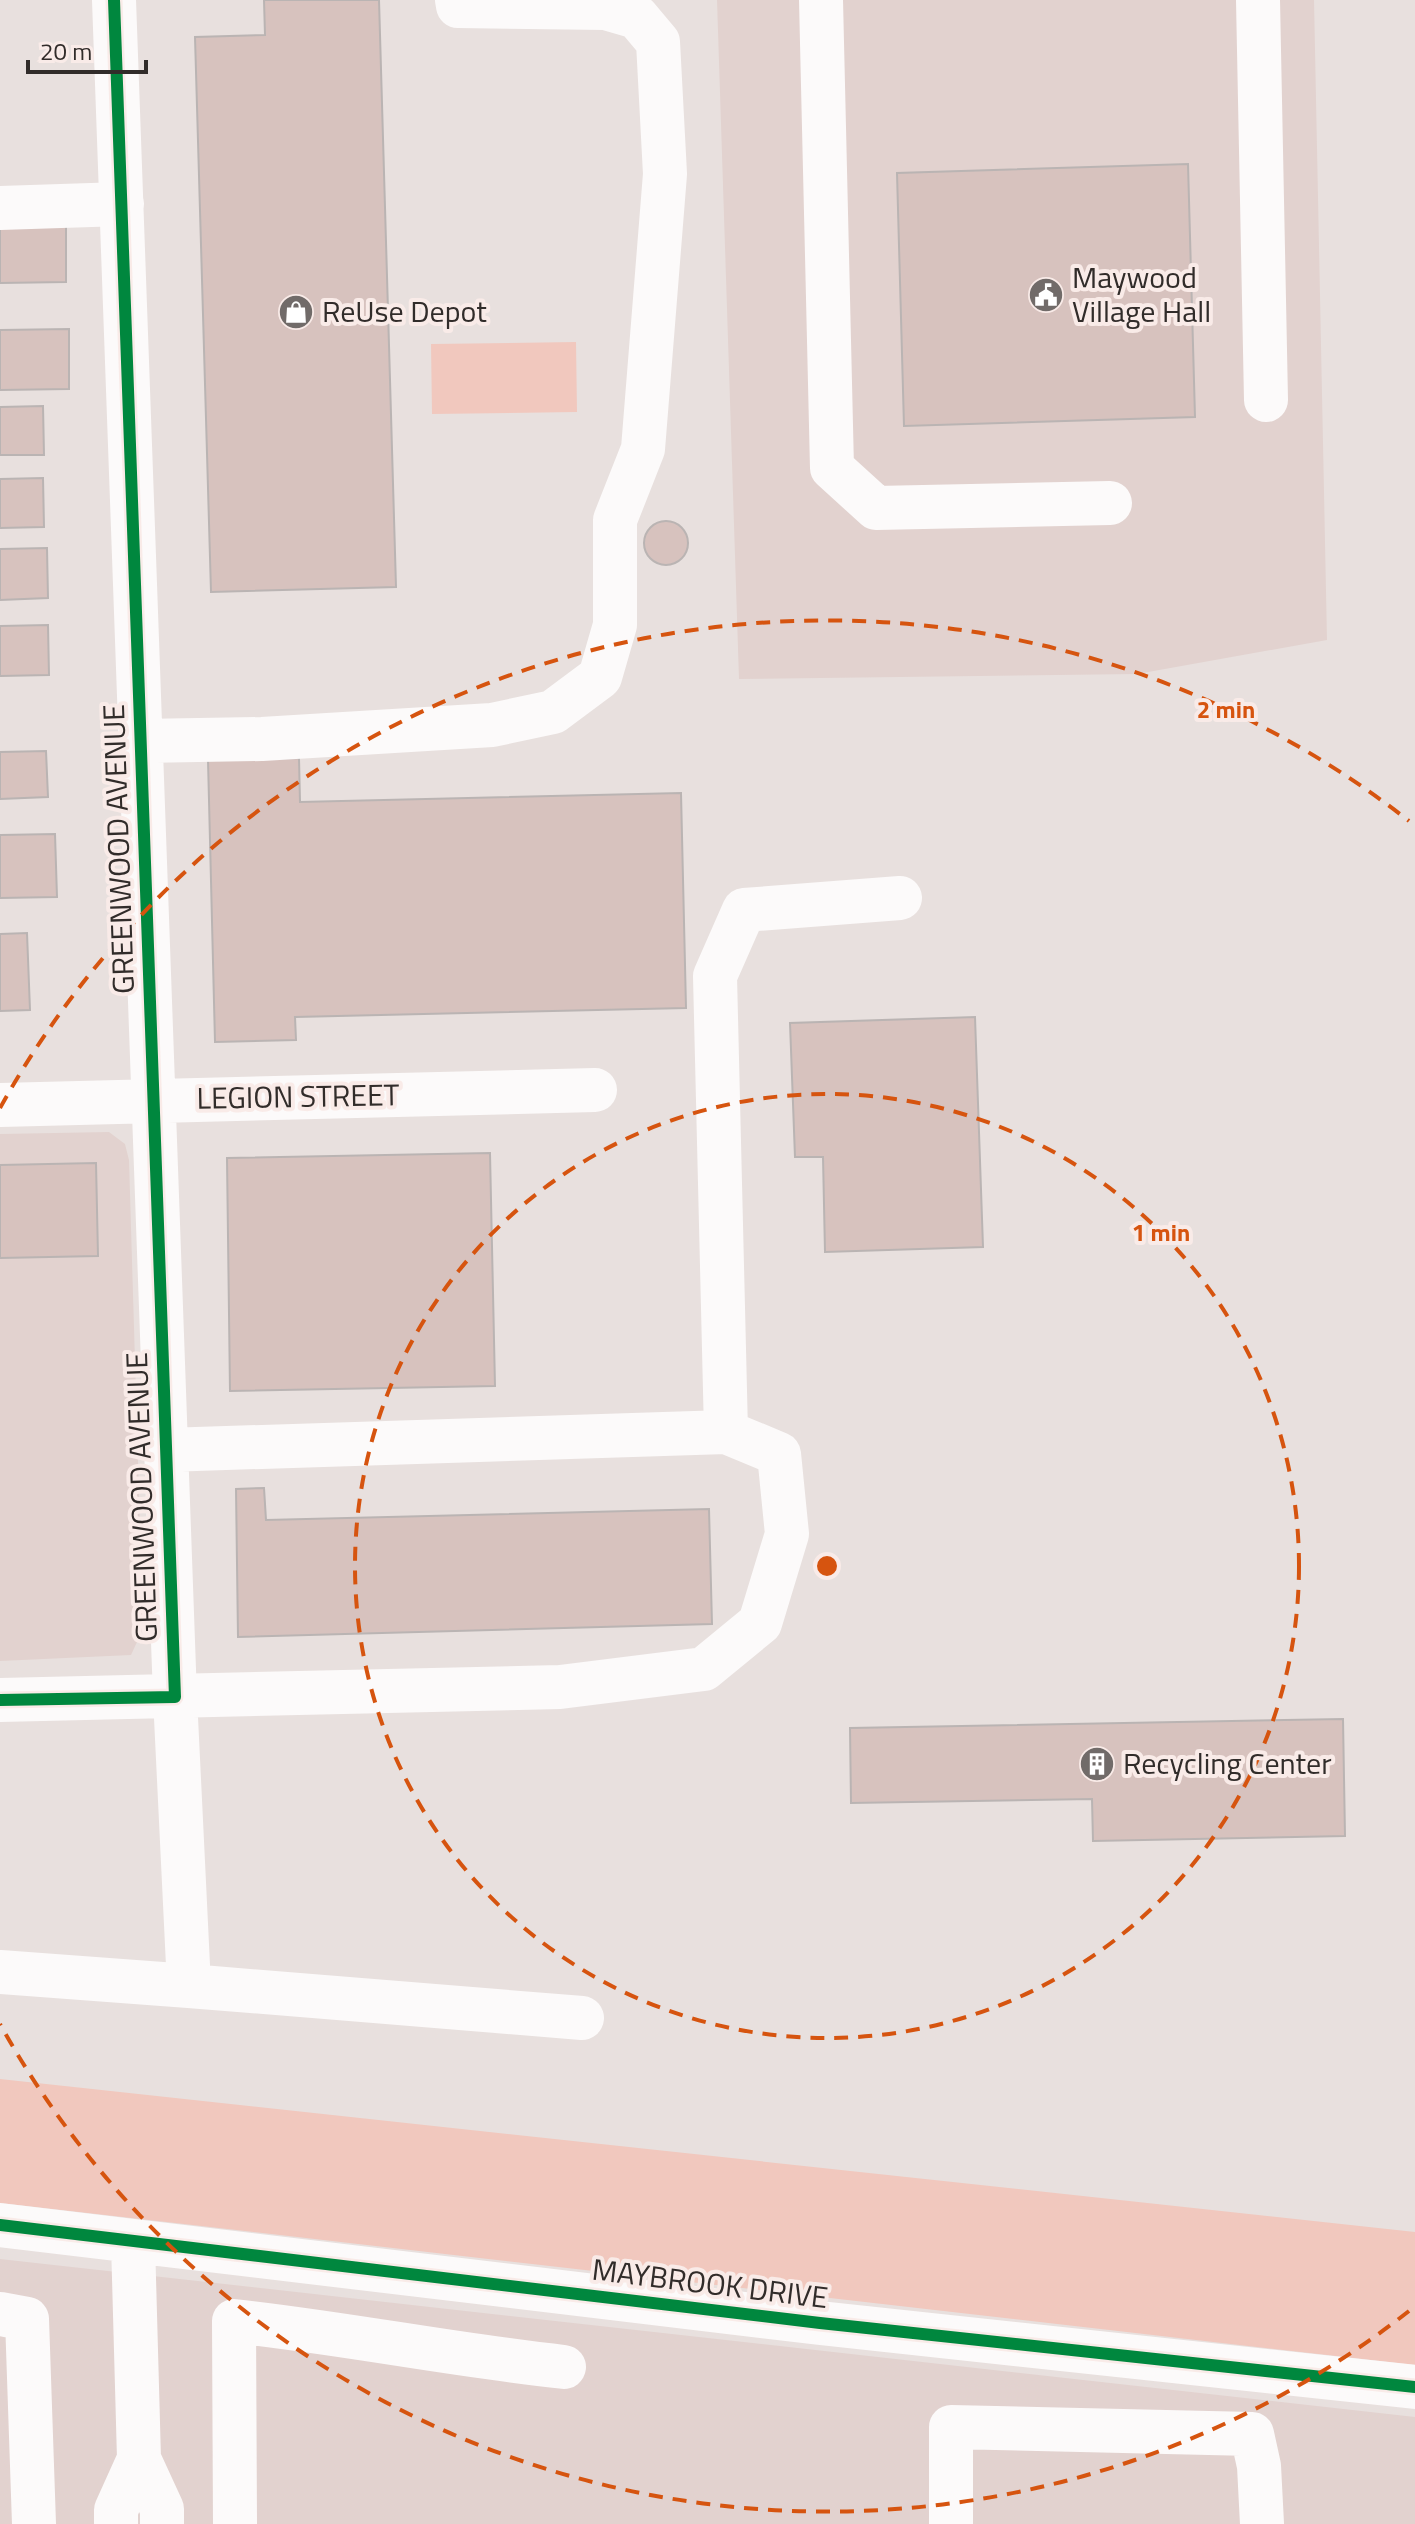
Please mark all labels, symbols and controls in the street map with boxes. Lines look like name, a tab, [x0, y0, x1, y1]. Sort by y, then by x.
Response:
scale bar	[28, 24, 146, 74]
text: 20 m	[40, 33, 92, 69]
place label: Maywood Village Hall	[1072, 254, 1211, 334]
public building icon: Maywood Village Hall	[1027, 276, 1065, 314]
place label: ReUse Depot	[322, 288, 487, 334]
shop icon: ReUse Depot	[277, 293, 315, 331]
text: 2 min	[1197, 691, 1255, 727]
street label: GREENWOOD AVENUE	[90, 703, 146, 995]
street label: LEGION STREET	[196, 1071, 400, 1121]
text: 1 min	[1132, 1214, 1190, 1250]
street label: GREENWOOD AVENUE	[113, 1351, 169, 1643]
centre of rings	[813, 1552, 841, 1580]
place label: Recycling Center	[1123, 1740, 1332, 1786]
building icon: Recycling Center	[1078, 1745, 1116, 1783]
street label: MAYBROOK DRIVE	[590, 2246, 831, 2320]

